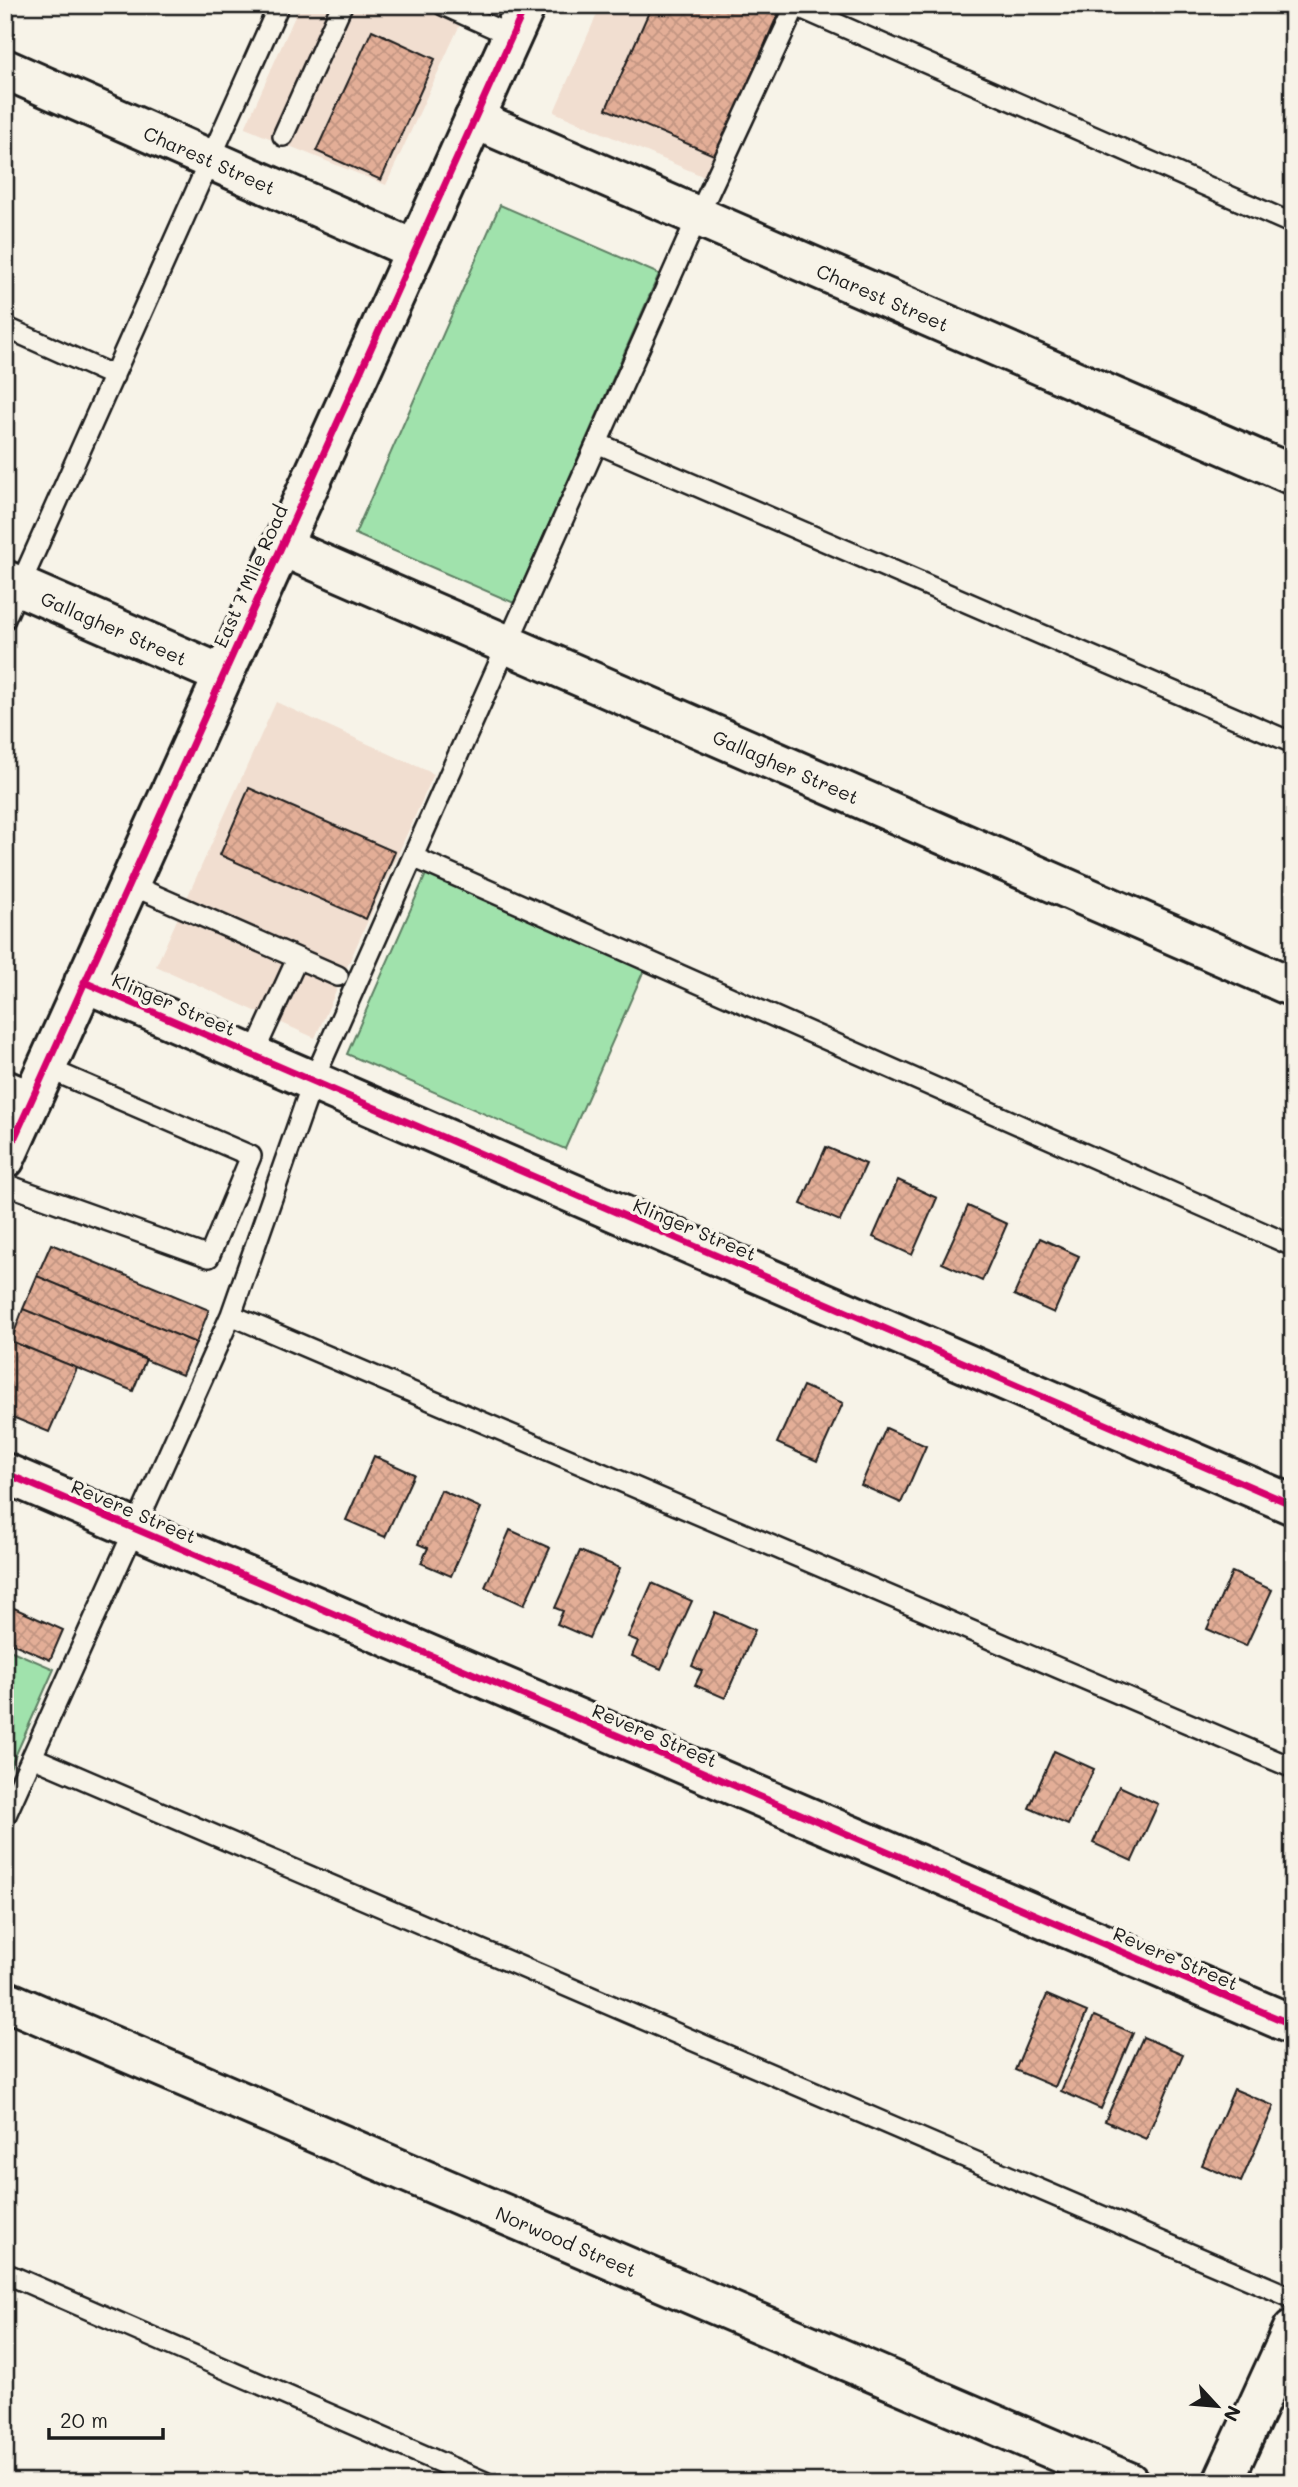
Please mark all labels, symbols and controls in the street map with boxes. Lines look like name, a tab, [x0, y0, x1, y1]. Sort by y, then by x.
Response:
street label: Charest Street	[140, 119, 280, 200]
street label: Charest Street	[813, 257, 953, 337]
street label: East 7 Mile Road	[207, 501, 293, 651]
street label: Gallagher Street	[37, 585, 191, 670]
street label: Gallagher Street	[709, 723, 863, 809]
street label: Klinger Street	[109, 967, 239, 1041]
street label: Klinger Street	[630, 1192, 760, 1266]
street label: Revere Street	[68, 1473, 200, 1549]
street label: Revere Street	[589, 1697, 721, 1773]
street label: Revere Street	[1110, 1920, 1242, 1996]
street label: Norwood Street	[492, 2200, 641, 2282]
north arrow	[1182, 2372, 1252, 2442]
scale bar	[49, 2396, 163, 2440]
text: N	[1218, 2402, 1247, 2426]
text: 20 m	[60, 2406, 108, 2433]

